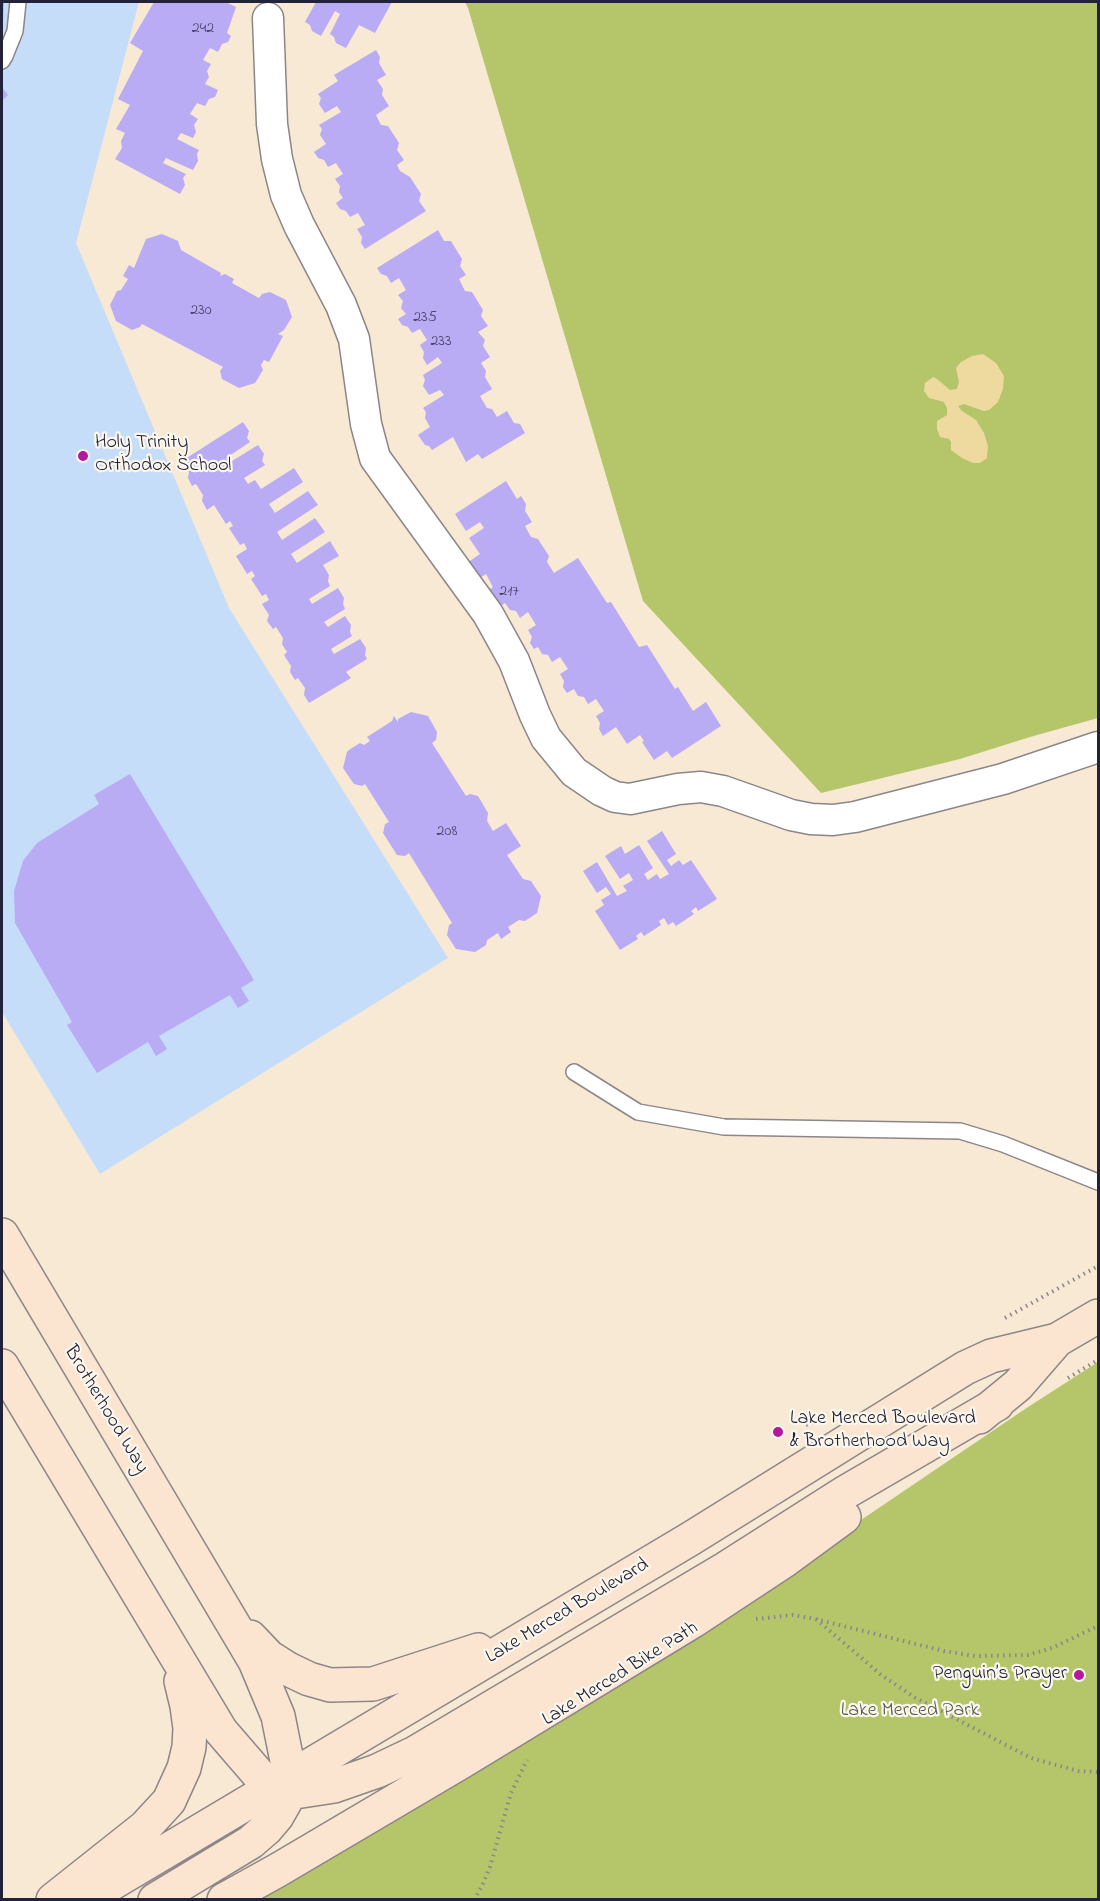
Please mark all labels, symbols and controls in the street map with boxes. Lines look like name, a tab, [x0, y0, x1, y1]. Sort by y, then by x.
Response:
house number: 242	[192, 19, 214, 39]
house number: 230	[190, 301, 212, 321]
house number: 235	[413, 308, 437, 328]
house number: 233	[430, 332, 452, 352]
place label: Holy Trinity Orthodox School	[95, 432, 231, 479]
marker: Holy Trinity Orthodox School	[76, 449, 90, 463]
house number: 217	[499, 582, 519, 602]
house number: 208	[437, 822, 457, 842]
street label: Brotherhood Way	[57, 1342, 153, 1478]
place label: Lake Merced Boulevard & Brotherhood Way	[790, 1408, 976, 1455]
marker: Lake Merced Boulevard & Brotherhood Way	[771, 1425, 785, 1439]
street label: Lake Merced Boulevard	[482, 1554, 654, 1670]
street label: Lake Merced Bike Path	[539, 1617, 703, 1733]
place label: Penguin’s Prayer	[933, 1663, 1067, 1687]
marker: Penguin’s Prayer	[1072, 1668, 1086, 1682]
park label: Lake Merced Park	[841, 1700, 979, 1724]

